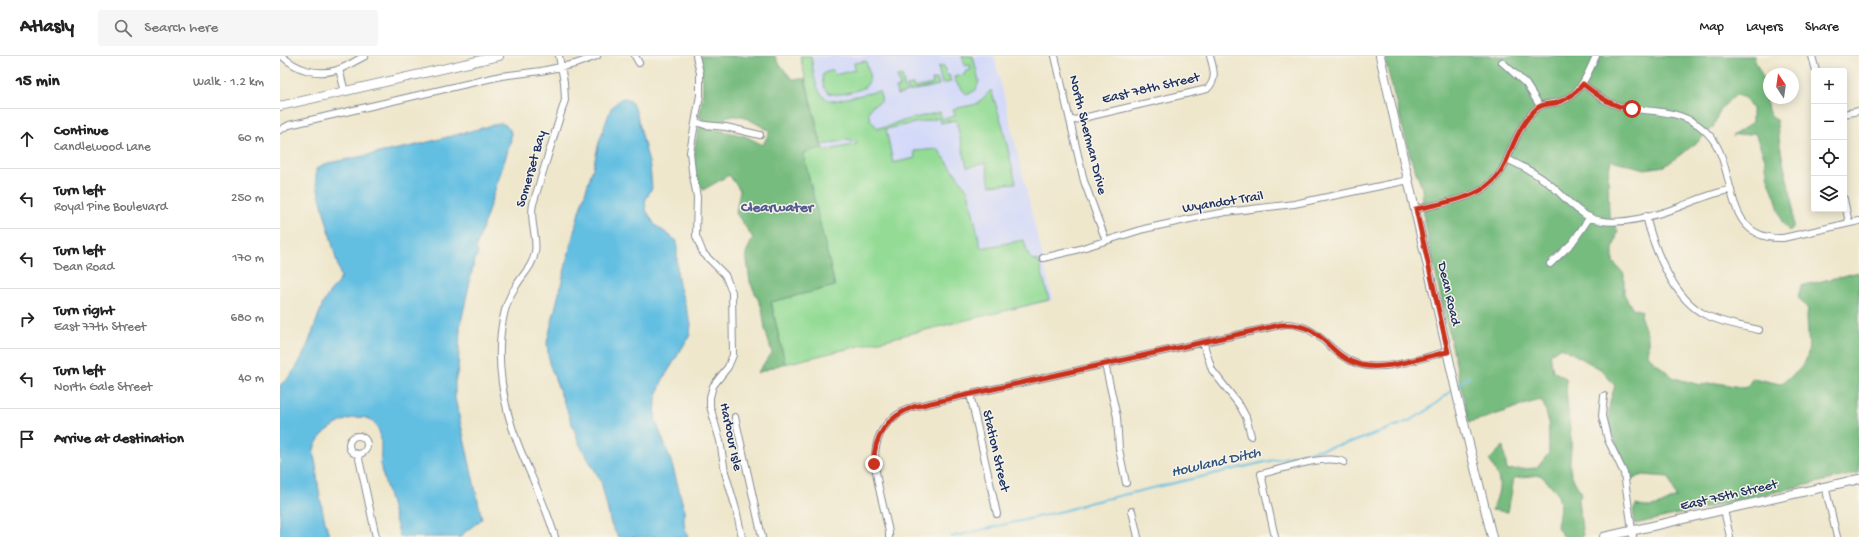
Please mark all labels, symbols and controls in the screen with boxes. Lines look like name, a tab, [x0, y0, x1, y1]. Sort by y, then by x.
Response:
search box	[98, 10, 378, 46]
text: Atlasly	[20, 16, 74, 39]
icon: search	[112, 17, 134, 39]
text: Search here	[144, 19, 218, 37]
text: Map	[1700, 19, 1724, 36]
text: Layers	[1746, 19, 1783, 36]
text: Share	[1805, 19, 1839, 36]
north arrow	[1763, 68, 1799, 104]
map controls	[1811, 68, 1847, 212]
button: +	[1811, 68, 1847, 104]
street label: East 78th Street	[1101, 69, 1203, 108]
text: 15 min	[16, 72, 60, 92]
street label: North Sherman Drive	[1064, 74, 1110, 197]
text: Walk · 1.2 km	[193, 75, 264, 90]
route start	[1623, 100, 1641, 118]
button: −	[1811, 104, 1847, 140]
text: Continue	[54, 122, 108, 140]
icon: ahead	[16, 128, 38, 150]
street label: Somerset Bay	[513, 129, 551, 209]
text: 60 m	[238, 131, 264, 146]
text: Candlewood Lane	[54, 140, 151, 155]
button: locate	[1811, 140, 1847, 176]
button: layers	[1811, 176, 1847, 212]
text: Turn left	[54, 182, 105, 200]
icon: left	[16, 188, 38, 210]
street label: Wyandot Trail	[1181, 188, 1265, 218]
text: 250 m	[231, 191, 264, 206]
district label: Clearwater	[740, 199, 815, 217]
text: Royal Pine Boulevard	[54, 200, 167, 215]
text: Turn left	[54, 242, 105, 260]
icon: left	[16, 248, 38, 270]
text: 170 m	[232, 251, 264, 266]
text: Dean Road	[54, 260, 114, 275]
street label: Dean Road	[1432, 260, 1464, 329]
text: Turn right	[54, 302, 114, 320]
icon: right	[16, 308, 38, 330]
text: 680 m	[231, 311, 264, 326]
text: East 77th Street	[54, 320, 146, 335]
text: Turn left	[54, 362, 105, 380]
icon: left	[16, 368, 38, 390]
text: 40 m	[238, 371, 264, 386]
text: North Gale Street	[54, 380, 152, 395]
street label: Harbour Isle	[715, 401, 746, 473]
street label: Station Street	[977, 409, 1013, 495]
icon: arrive	[16, 428, 38, 450]
text: Arrive at destination	[54, 430, 184, 448]
water label: Howland Ditch	[1169, 444, 1263, 482]
route end	[865, 455, 883, 473]
street label: East 75th Street	[1679, 476, 1780, 515]

